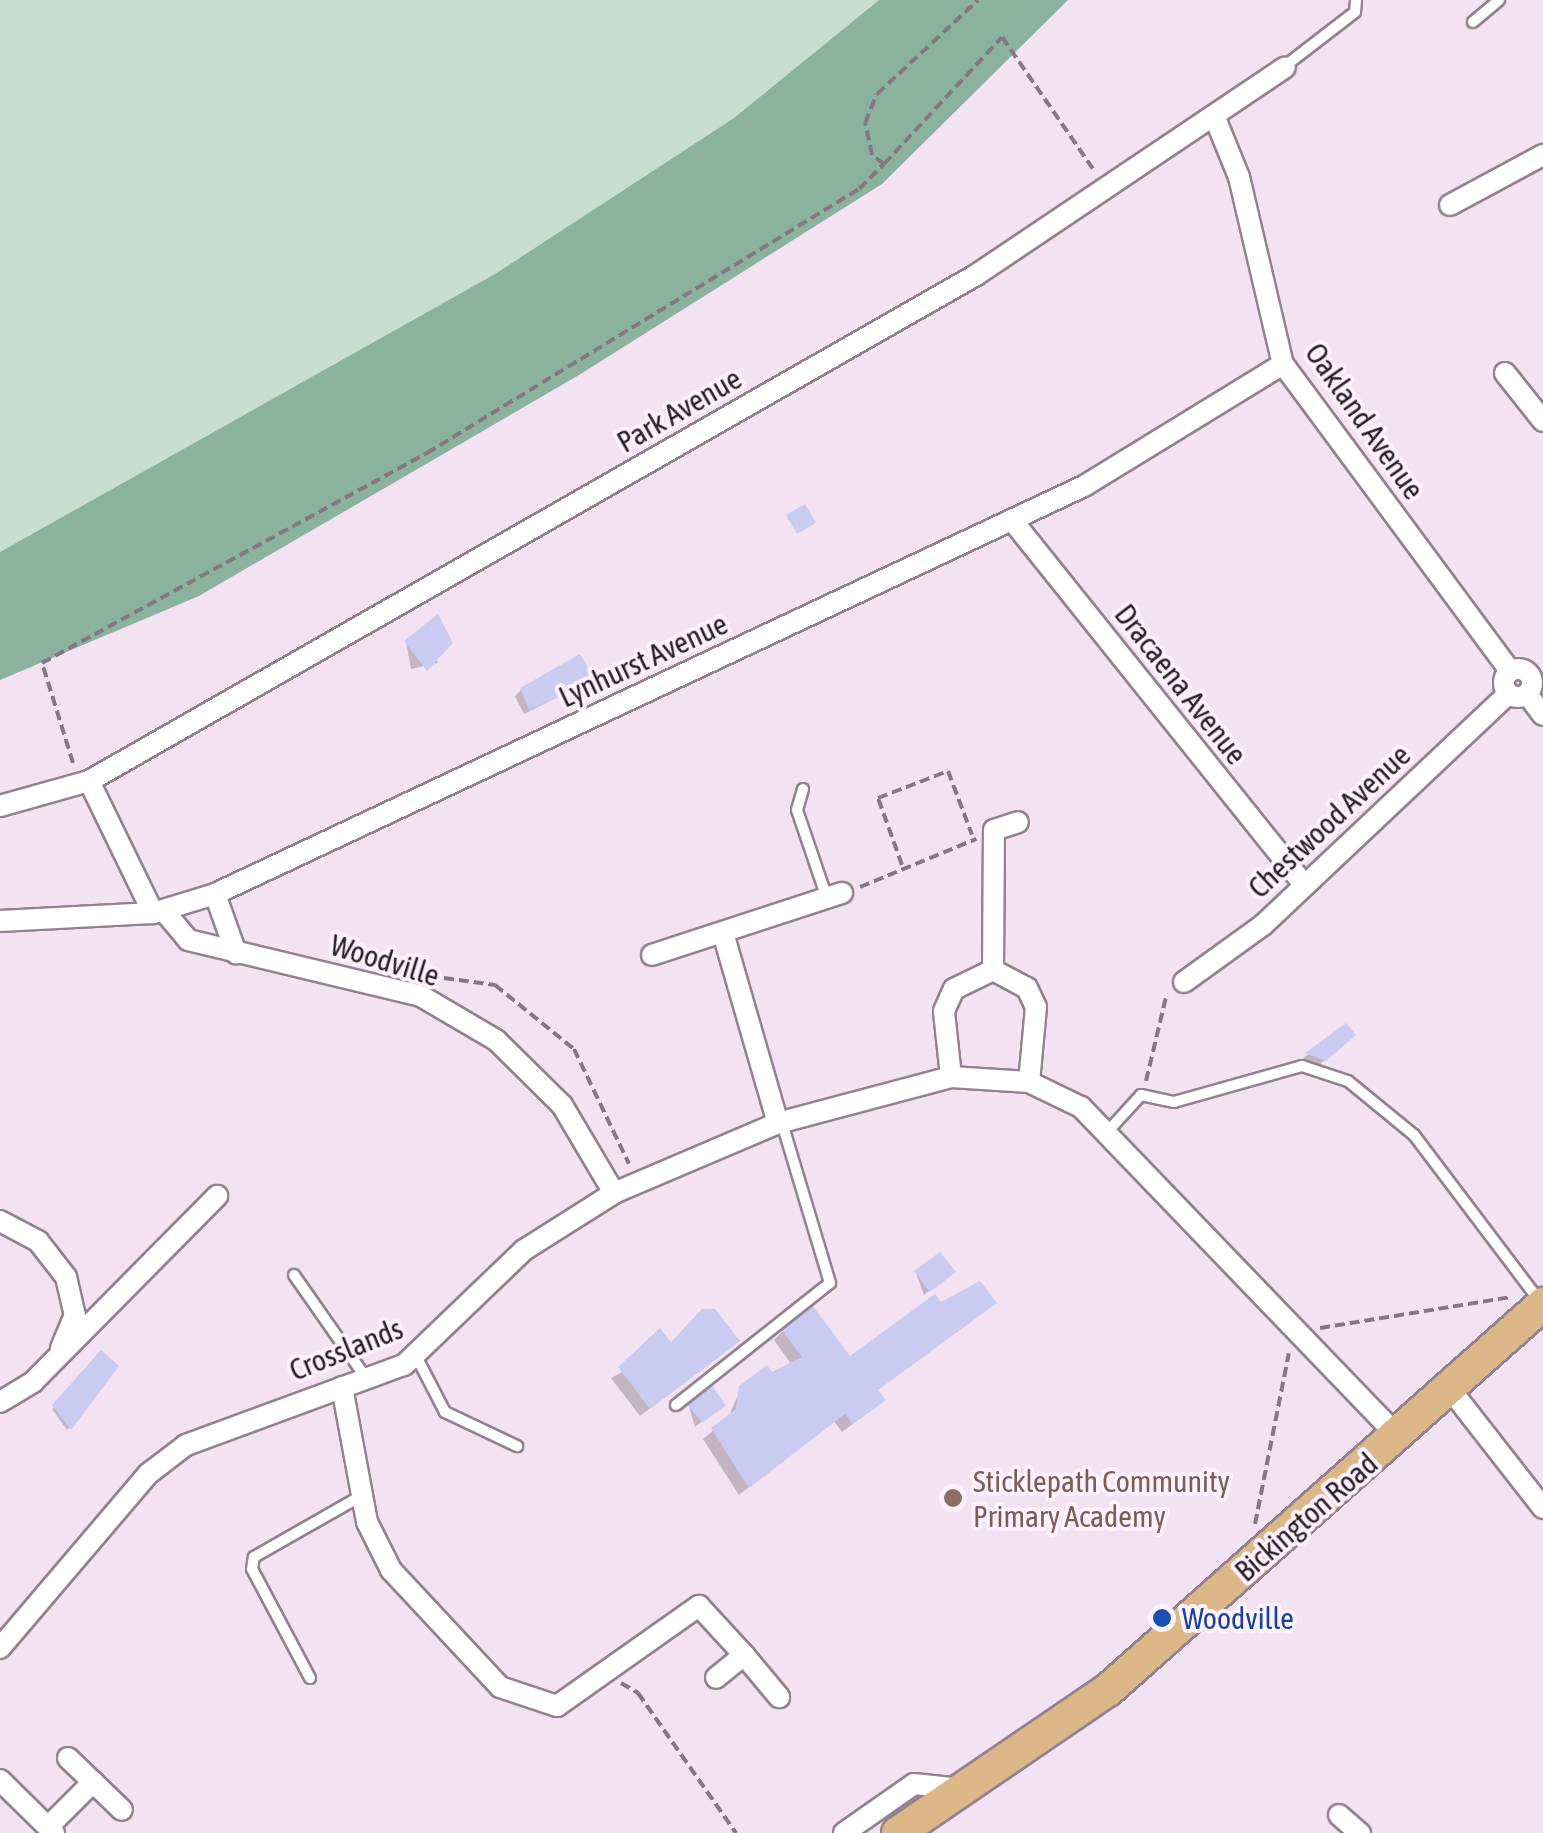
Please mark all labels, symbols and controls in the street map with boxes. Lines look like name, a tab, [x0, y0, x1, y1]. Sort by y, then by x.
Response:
street label: Oakland Avenue	[1298, 336, 1432, 506]
street label: Park Avenue	[611, 360, 747, 460]
street label: Dracaena Avenue	[1107, 597, 1255, 771]
street label: Lynhurst Avenue	[553, 605, 733, 715]
street label: Chestwood Avenue	[1241, 737, 1417, 905]
street label: Woodville	[326, 926, 444, 994]
street label: Crosslands	[284, 1310, 408, 1388]
street label: Bickington Road	[1227, 1445, 1385, 1589]
place label: Sticklepath Community Primary Academy	[973, 1463, 1230, 1534]
marker: Sticklepath Community Primary Academy	[942, 1487, 964, 1509]
place label: Woodville	[1182, 1600, 1294, 1636]
marker: Woodville	[1151, 1607, 1173, 1629]

